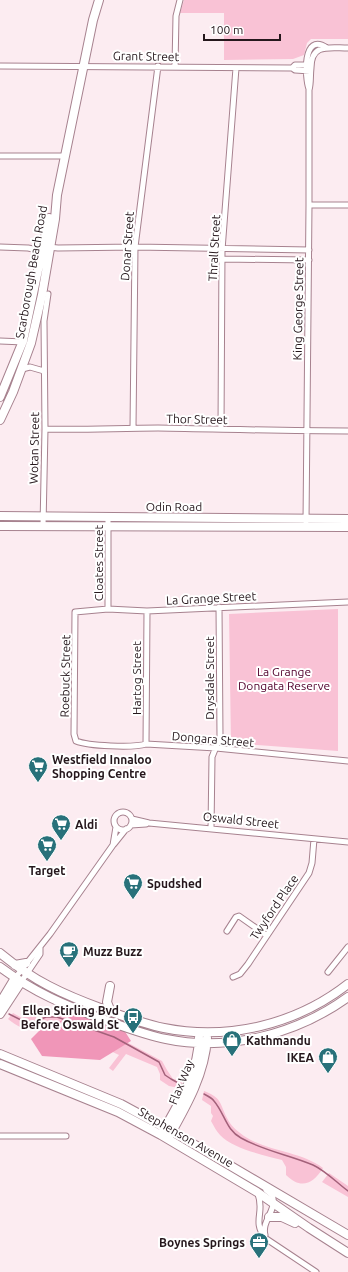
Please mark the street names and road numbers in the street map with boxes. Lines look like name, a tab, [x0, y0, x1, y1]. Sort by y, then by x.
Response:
street label: Grant Street	[113, 49, 180, 63]
street label: Scarborough Beach Road	[13, 205, 49, 339]
street label: Donar Street	[118, 211, 136, 281]
street label: Thrall Street	[206, 214, 222, 282]
street label: King George Street	[291, 257, 305, 361]
street label: Wotan Street	[27, 412, 41, 484]
street label: Thor Street	[166, 412, 228, 426]
street label: Odin Road	[146, 500, 202, 513]
street label: Cloates Street	[92, 524, 105, 601]
street label: La Grange Street	[166, 589, 257, 607]
street label: Roebuck Street	[58, 634, 72, 718]
street label: Drysdale Street	[203, 636, 216, 720]
street label: Hartog Street	[130, 641, 143, 715]
street label: Dongara Street	[171, 729, 255, 749]
street label: Oswald Street	[202, 810, 280, 830]
street label: Twyford Place	[247, 872, 301, 942]
street label: Flax Way	[166, 1057, 196, 1106]
street label: Stephenson Avenue	[136, 1105, 236, 1169]

